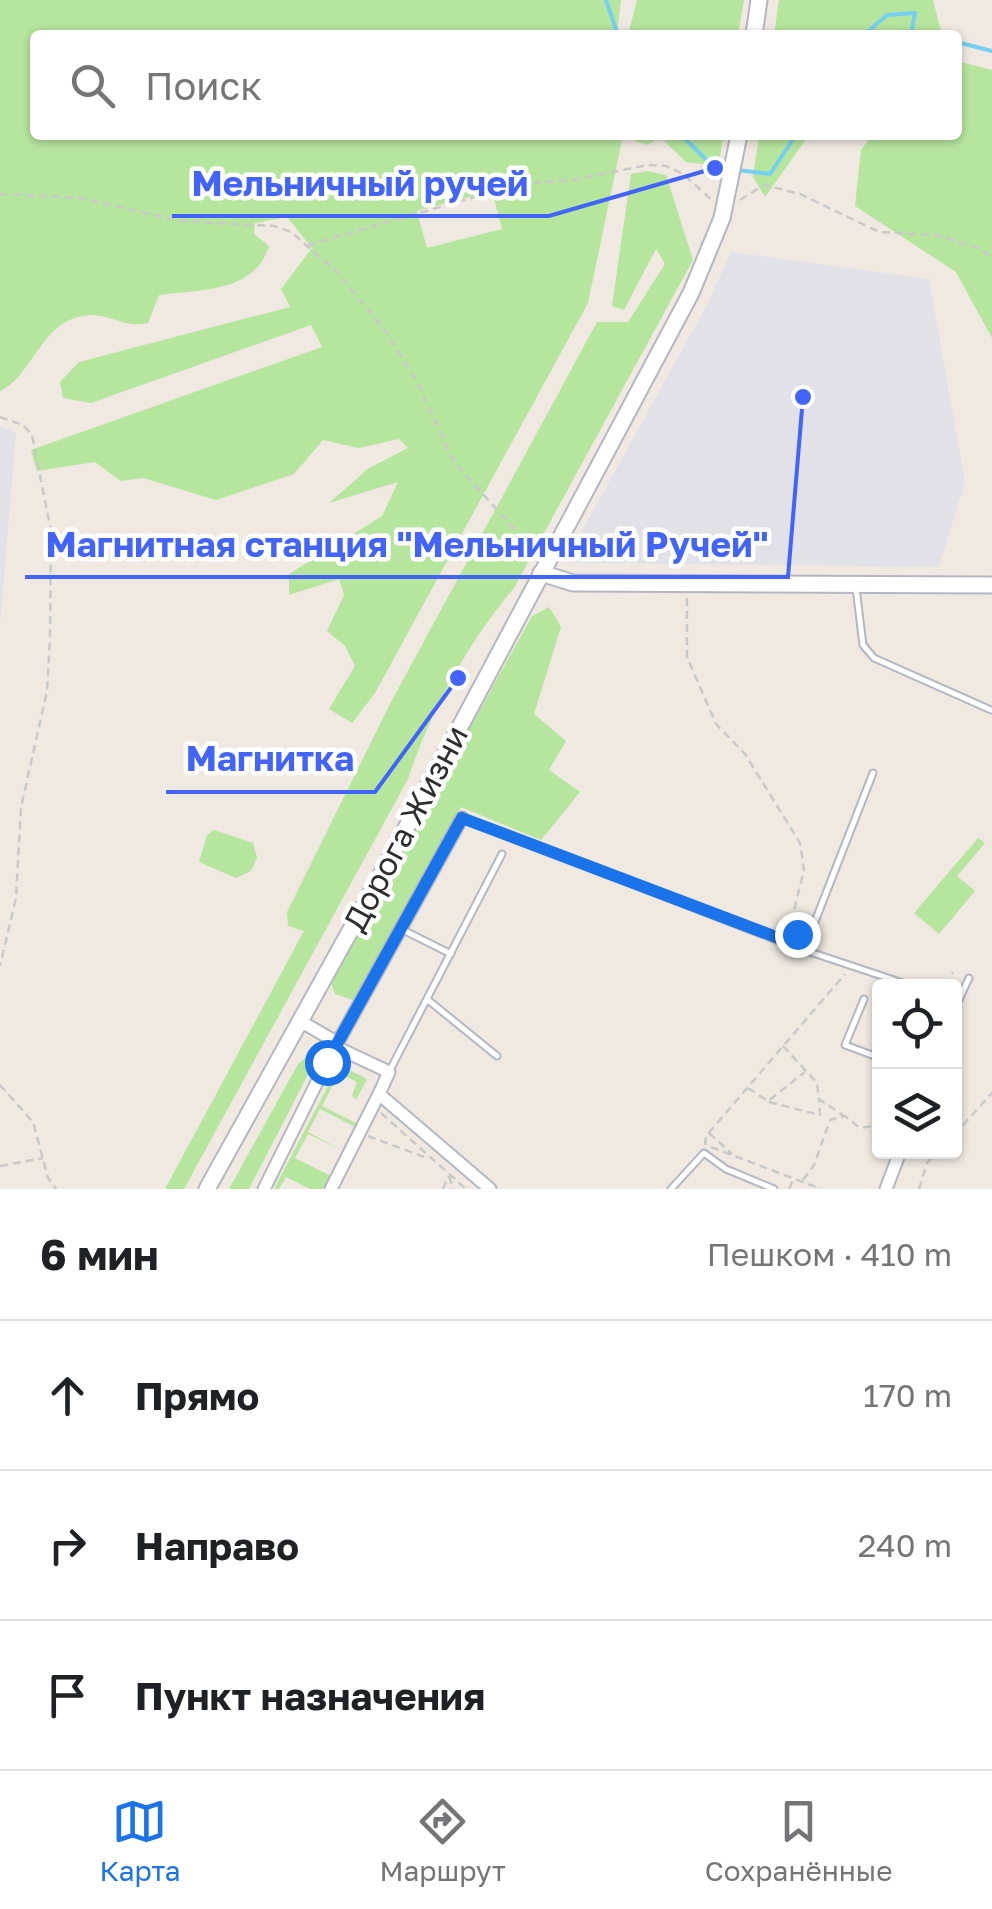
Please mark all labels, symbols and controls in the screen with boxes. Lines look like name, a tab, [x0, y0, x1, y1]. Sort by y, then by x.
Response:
search box	[30, 30, 962, 140]
icon: search	[65, 58, 120, 113]
text: Поиск	[145, 63, 262, 108]
callout: Мельничный ручей	[172, 151, 549, 216]
text: Мельничный ручей	[192, 162, 528, 204]
callout: Магнитная станция "Мельничный Ручей"	[25, 512, 788, 577]
text: Магнитная станция "Мельничный Ручей"	[45, 523, 769, 565]
street label: Дорога Жизни	[335, 719, 475, 937]
callout: Магнитка	[166, 727, 375, 792]
text: Магнитка	[186, 737, 354, 779]
route end	[775, 912, 821, 958]
map controls	[872, 979, 962, 1159]
button: locate	[872, 979, 962, 1069]
route start	[305, 1040, 351, 1086]
button: layers	[872, 1069, 962, 1159]
text: 6 мин	[40, 1229, 159, 1279]
text: Пешком · 410 m	[707, 1235, 952, 1273]
icon: ahead	[40, 1368, 95, 1423]
text: Прямо	[135, 1373, 259, 1418]
text: 170 m	[863, 1376, 952, 1414]
icon: right	[40, 1518, 95, 1573]
text: Направо	[135, 1523, 299, 1568]
text: 240 m	[858, 1526, 952, 1564]
icon: arrive	[40, 1668, 95, 1723]
text: Пункт назначения	[135, 1673, 485, 1718]
tab: Карта	[99, 1794, 181, 1887]
tab: Маршрут	[379, 1794, 506, 1887]
tab: Сохранённые	[705, 1794, 893, 1887]

